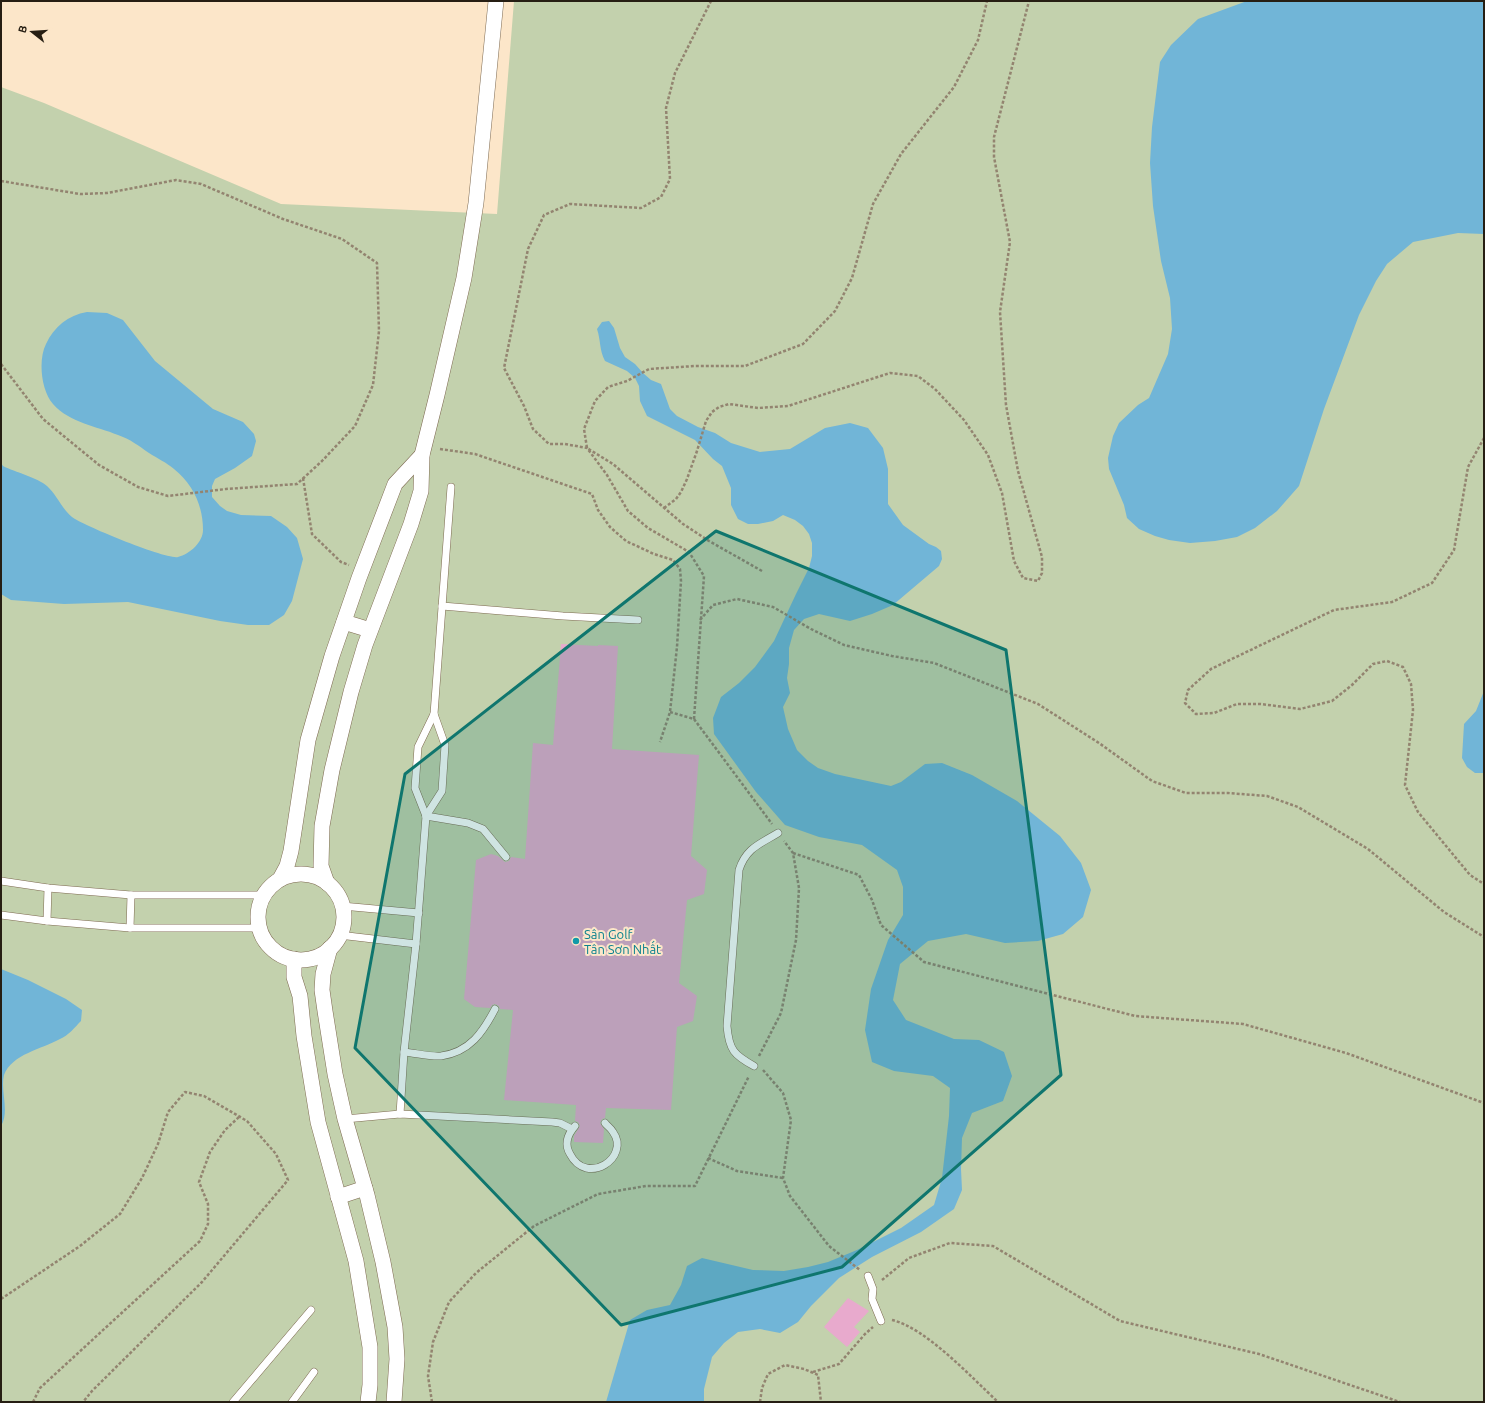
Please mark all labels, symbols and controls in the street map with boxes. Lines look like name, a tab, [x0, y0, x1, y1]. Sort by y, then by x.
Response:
north arrow	[12, 12, 52, 52]
text: B	[16, 24, 29, 34]
place label: Sân Golf Tân Sơn Nhất	[584, 927, 661, 956]
marker: Sân Golf Tân Sơn Nhất	[571, 936, 581, 946]

